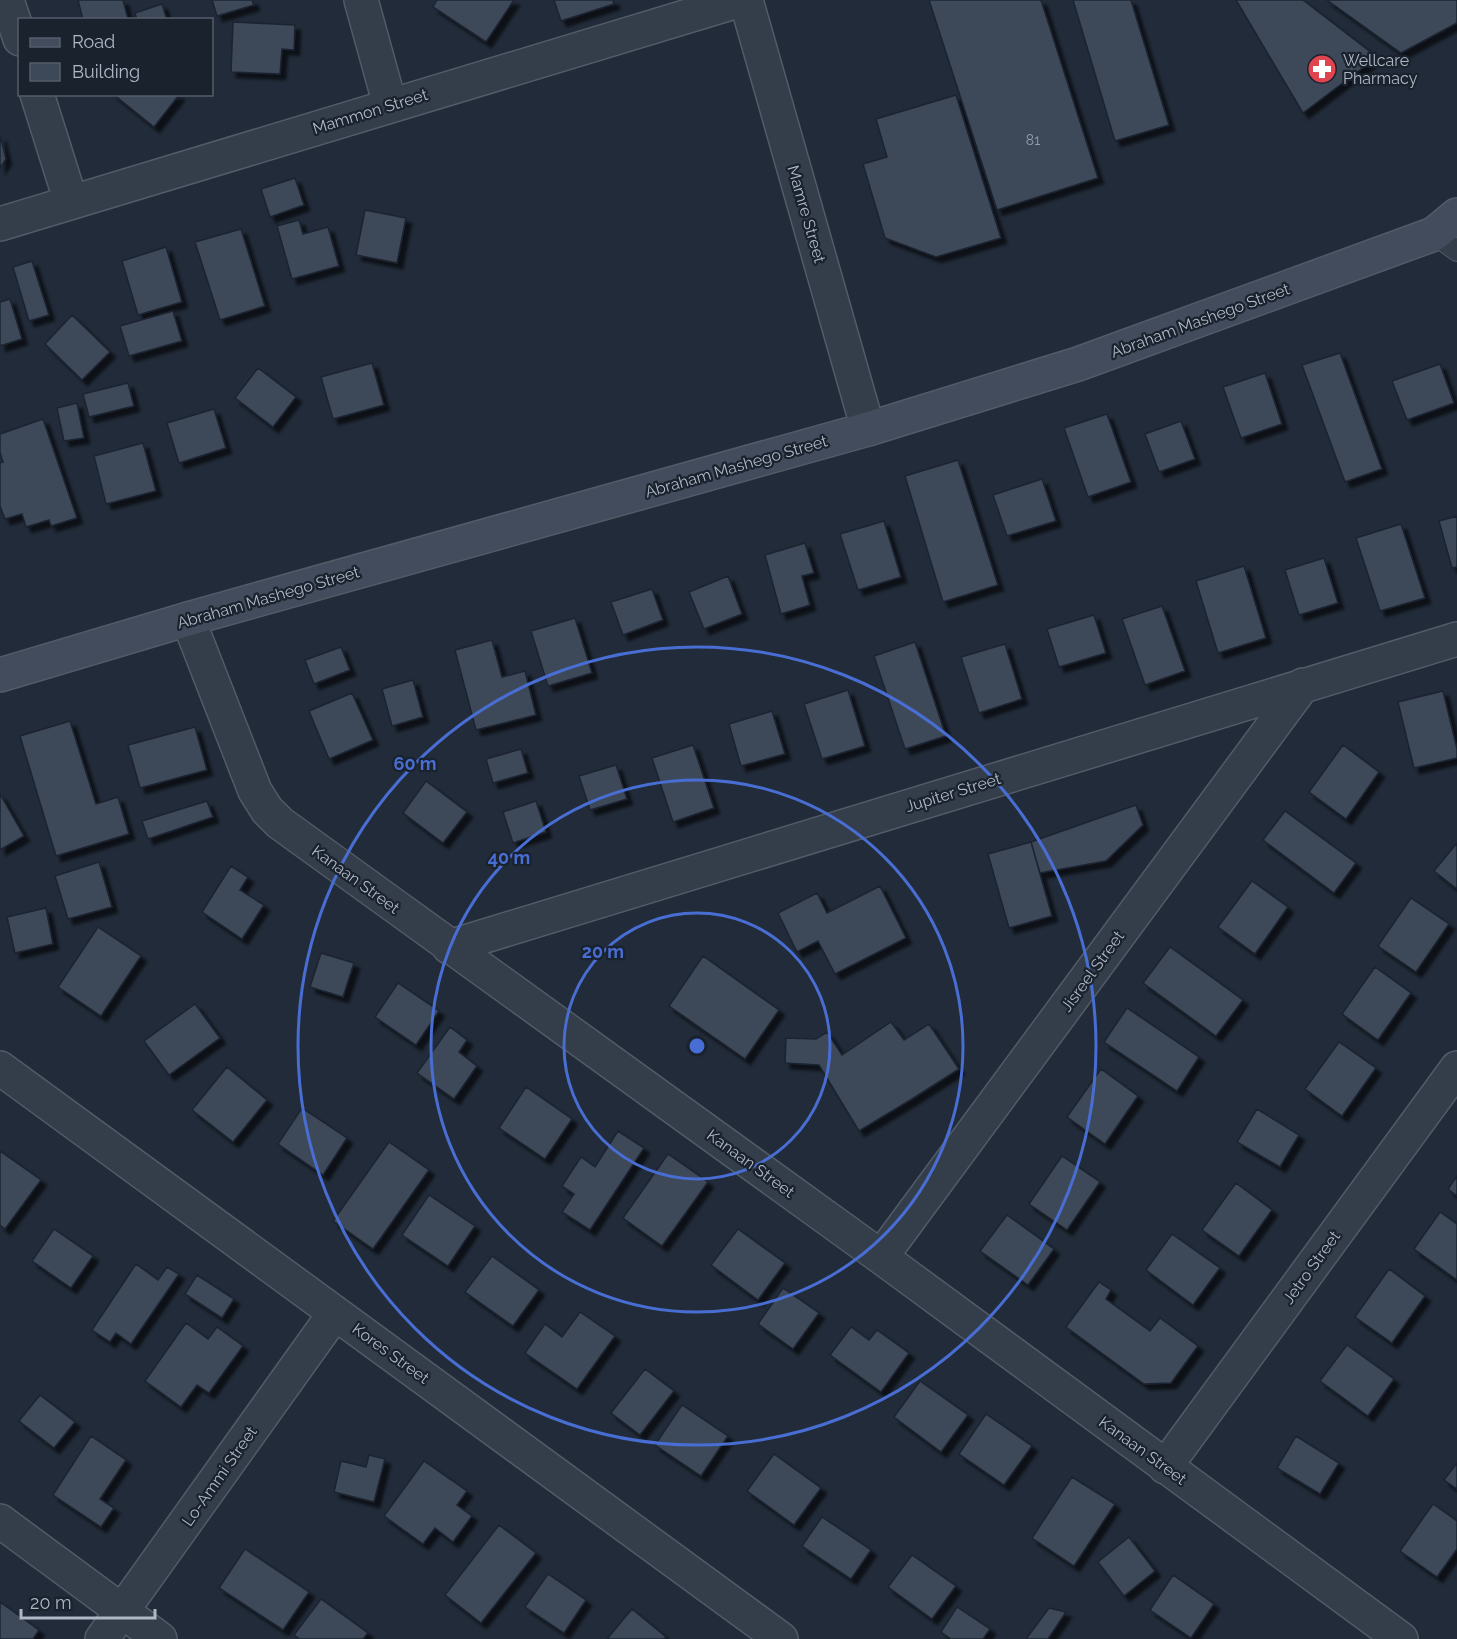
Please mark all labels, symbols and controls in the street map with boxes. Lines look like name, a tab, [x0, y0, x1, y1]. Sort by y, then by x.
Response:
legend	[18, 18, 213, 96]
text: Road	[72, 31, 115, 52]
place label: Wellcare Pharmacy	[1343, 51, 1418, 88]
pharmacy icon: Wellcare Pharmacy	[1306, 53, 1338, 85]
text: Building	[72, 61, 140, 82]
street label: Mammon Street	[310, 85, 431, 138]
house number: 81	[1026, 132, 1040, 148]
street label: Mamre Street	[784, 163, 830, 266]
street label: Abraham Mashego Street	[1108, 279, 1293, 362]
street label: Abraham Mashego Street	[643, 431, 830, 502]
street label: Abraham Mashego Street	[175, 562, 362, 633]
text: 60 m	[393, 753, 437, 774]
street label: Jupiter Street	[903, 769, 1004, 816]
street label: Kanaan Street	[308, 841, 404, 918]
text: 40 m	[488, 847, 530, 868]
street label: Jisreel Street	[1057, 927, 1128, 1015]
text: 20 m	[582, 941, 624, 962]
centre of rings	[687, 1036, 707, 1056]
street label: Kanaan Street	[703, 1125, 799, 1202]
street label: Jetro Street	[1279, 1227, 1345, 1307]
street label: Kores Street	[349, 1319, 433, 1388]
street label: Kanaan Street	[1095, 1412, 1191, 1489]
street label: Lo-Ammi Street	[178, 1422, 261, 1530]
scale bar	[21, 1582, 154, 1620]
text: 20 m	[30, 1592, 72, 1613]

